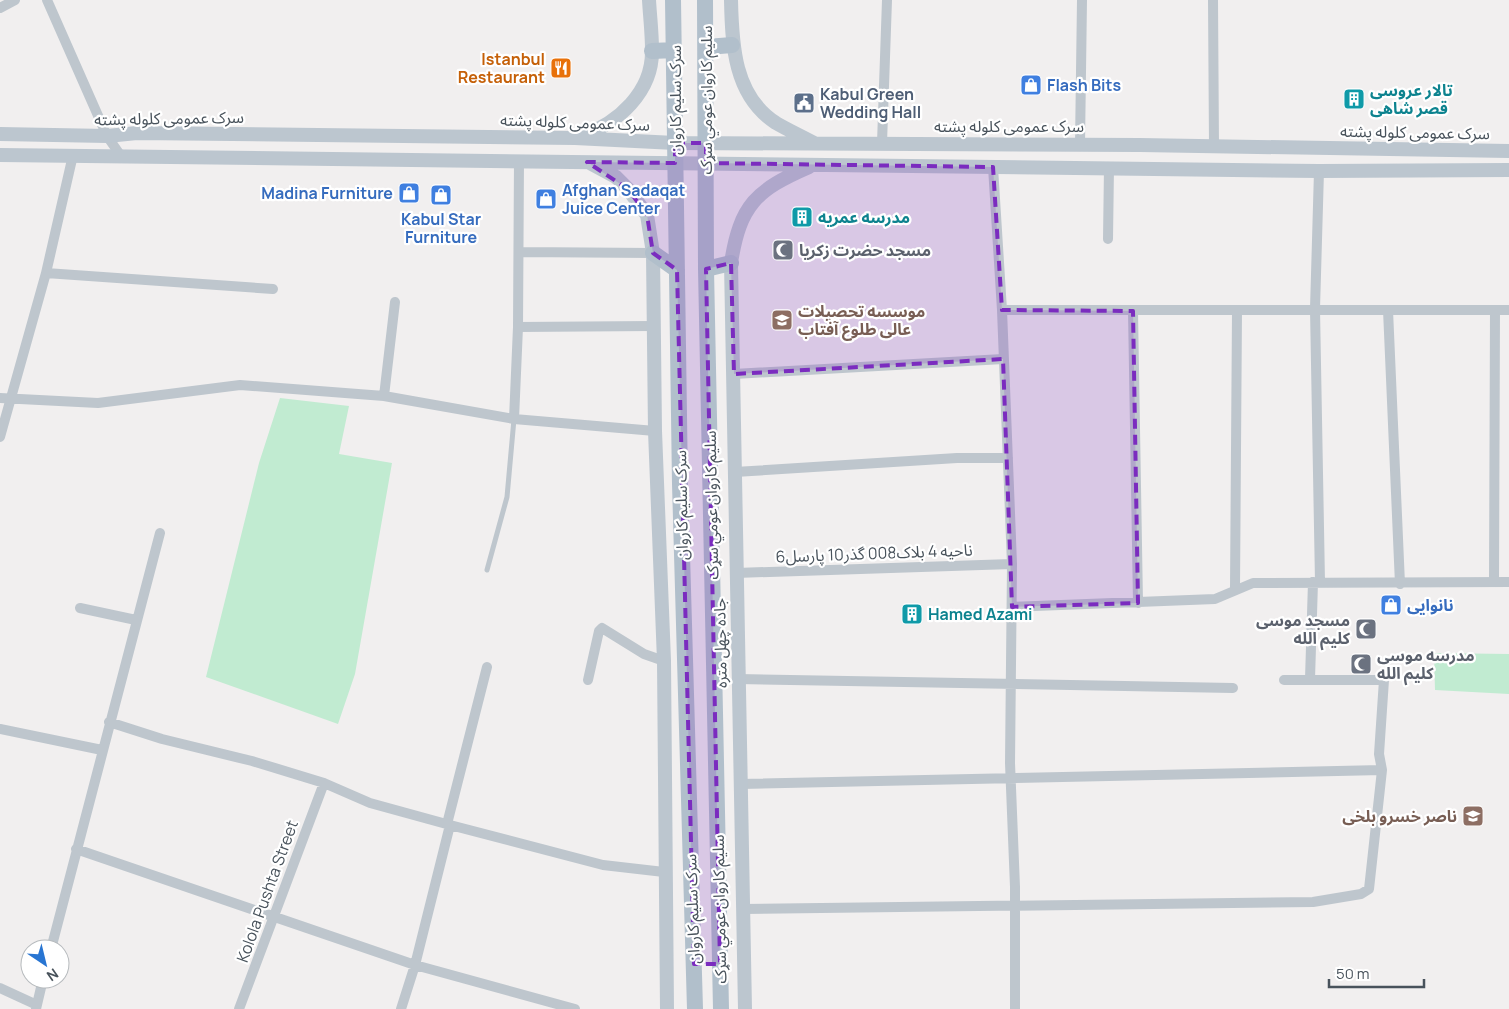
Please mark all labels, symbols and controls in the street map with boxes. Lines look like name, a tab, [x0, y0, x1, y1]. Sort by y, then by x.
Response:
street label: سلیم کاروان عومي سړک	[695, 26, 719, 175]
street label: سرک سلیم کاروان	[664, 45, 688, 155]
place label: Istanbul Restaurant	[458, 48, 545, 88]
restaurant icon: Istanbul Restaurant	[549, 56, 573, 80]
shop icon: Flash Bits	[1019, 73, 1043, 97]
place label: Flash Bits	[1047, 74, 1121, 96]
place label: تالار عروسی قصر شاهی	[1370, 79, 1453, 119]
place label: Kabul Green Wedding Hall	[820, 83, 921, 123]
building icon: تالار عروسی قصر شاهی	[1342, 87, 1366, 111]
public building icon: Kabul Green Wedding Hall	[792, 91, 816, 115]
street label: سرک عمومی کلوله پشته	[94, 106, 244, 130]
street label: سرک عمومی کلوله پشته	[500, 108, 650, 136]
street label: سرک عمومی کلوله پشته	[934, 115, 1084, 137]
street label: سرک عمومی کلوله پشته	[1340, 120, 1490, 144]
place label: Afghan Sadaqat Juice Center	[562, 179, 686, 219]
shop icon: Madina Furniture	[397, 181, 421, 205]
place label: Madina Furniture	[261, 182, 393, 204]
shop icon: Kabul Star Furniture	[429, 183, 453, 207]
shop icon: Afghan Sadaqat Juice Center	[534, 187, 558, 211]
building icon: مدرسه عمریه	[790, 205, 814, 229]
place label: مدرسه عمریه	[818, 206, 910, 228]
place label: Kabul Star Furniture	[401, 208, 481, 248]
mosque icon: مسجد حضرت زکریا	[771, 238, 795, 262]
place label: مسجد حضرت زکریا	[799, 239, 931, 261]
place label: موسسه تحصیلات عالی طلوع آفتاب	[798, 300, 925, 341]
school or university icon: موسسه تحصیلات عالی طلوع آفتاب	[770, 308, 794, 332]
street label: سلیم کاروان عومي سړک	[699, 430, 725, 580]
street label: سرک سلیم کاروان	[669, 450, 695, 560]
street label: ناحیه 4 بلاک008 گذر10 پارسل6	[775, 539, 973, 568]
shop icon: نانوایی	[1379, 593, 1403, 617]
place label: نانوایی	[1407, 594, 1454, 616]
street label: جاده چهل متره	[708, 598, 732, 688]
building icon: Hamed Azami	[900, 602, 924, 626]
place label: Hamed Azami	[928, 603, 1033, 625]
place label: مسجد موسی کلیم الله	[1256, 609, 1351, 651]
mosque icon: مسجد موسی کلیم الله	[1354, 617, 1378, 641]
place label: مدرسه موسی کلیم الله	[1377, 644, 1475, 686]
mosque icon: مدرسه موسی کلیم الله	[1349, 652, 1373, 676]
school or university icon: ناصر خسرو بلخی	[1461, 804, 1485, 828]
place label: ناصر خسرو بلخی	[1342, 805, 1457, 827]
street label: Kolola Pushta Street	[231, 817, 303, 965]
street label: سلیم کاروان عومي سړک	[707, 834, 733, 984]
street label: سرک سلیم کاروان	[679, 854, 707, 964]
north arrow	[20, 939, 70, 989]
scale bar	[1329, 956, 1424, 988]
text: 50 m	[1336, 963, 1370, 984]
text: N	[43, 964, 62, 986]

